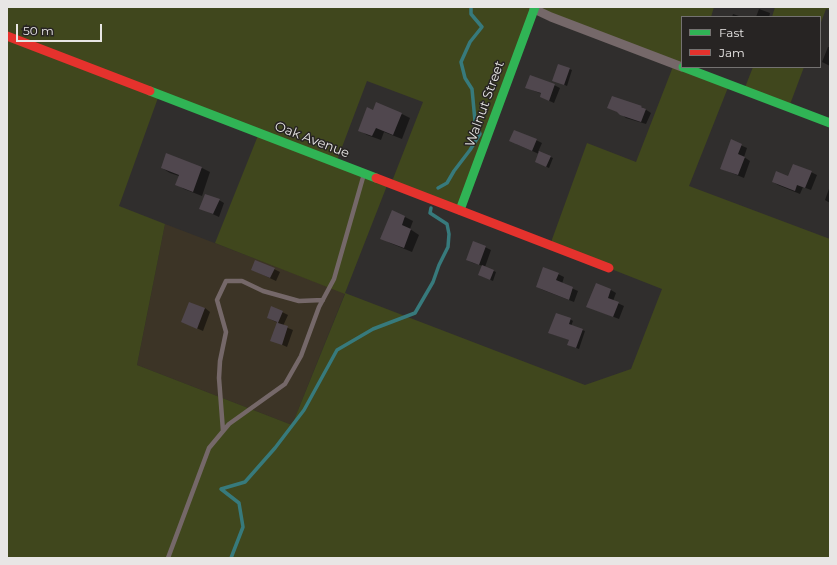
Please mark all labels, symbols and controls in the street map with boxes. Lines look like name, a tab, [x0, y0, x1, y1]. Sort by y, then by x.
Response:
scale bar	[18, 16, 104, 42]
legend	[681, 16, 821, 68]
text: 50 m	[23, 23, 54, 38]
text: Fast	[719, 25, 744, 40]
text: Jam	[719, 45, 745, 60]
street label: Walnut Street	[462, 59, 508, 149]
street label: Oak Avenue	[272, 119, 352, 161]

